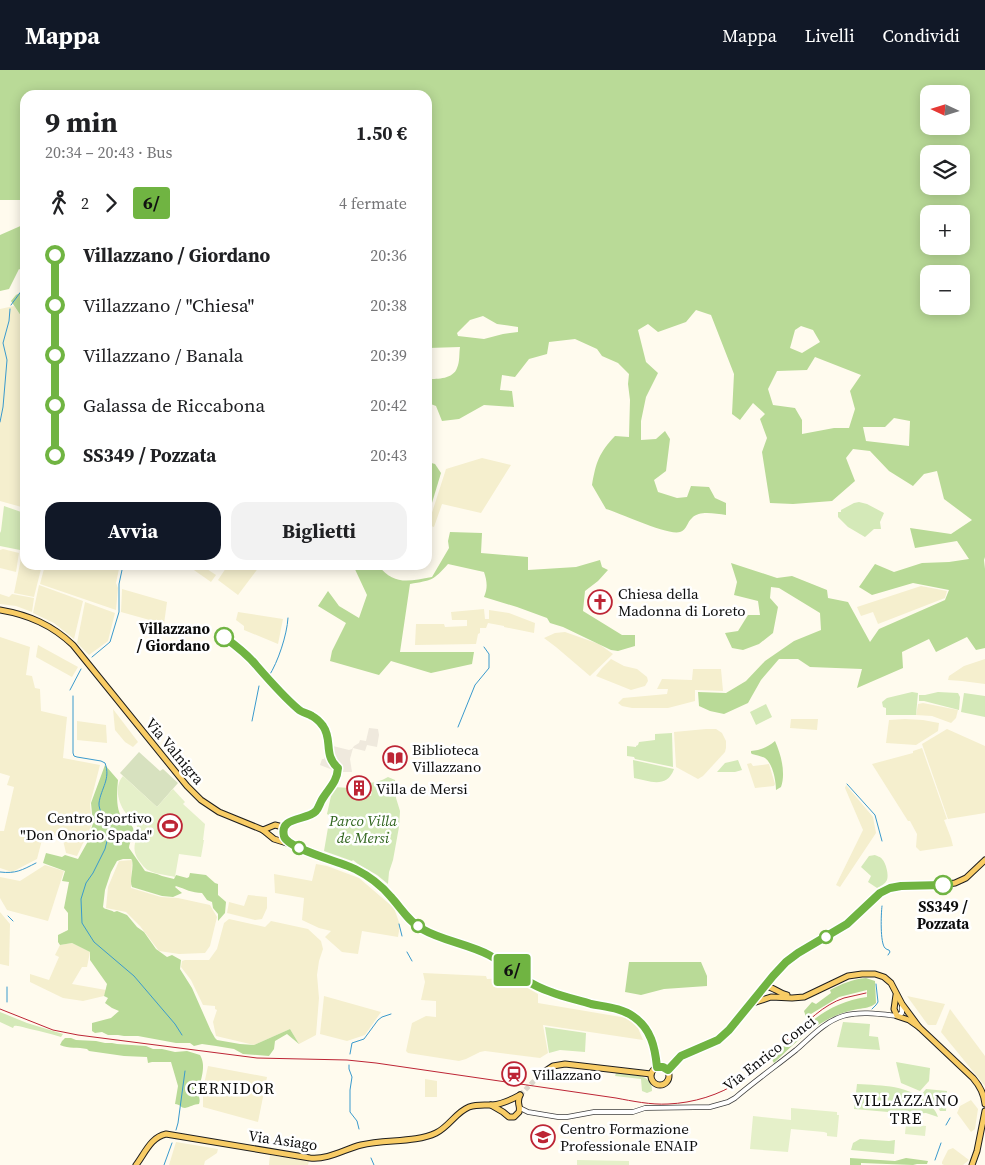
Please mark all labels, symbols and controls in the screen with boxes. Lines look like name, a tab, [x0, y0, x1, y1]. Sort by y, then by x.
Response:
text: Mappa	[25, 19, 100, 52]
text: Mappa	[722, 23, 777, 48]
text: Livelli	[805, 23, 855, 48]
text: Condividi	[883, 23, 960, 48]
north arrow	[920, 85, 970, 135]
map controls	[920, 85, 970, 315]
text: 9 min	[45, 103, 118, 141]
text: 1.50 €	[356, 120, 407, 146]
text: 20:34 – 20:43 · Bus	[45, 141, 173, 163]
button: layers	[920, 145, 970, 195]
icon: walk	[45, 189, 73, 217]
icon: forward	[97, 189, 125, 217]
text: 6/	[143, 190, 160, 215]
text: 2	[81, 192, 89, 214]
text: 4 fermate	[339, 192, 407, 214]
button: +	[920, 205, 970, 255]
text: Villazzano / Giordano	[83, 242, 270, 268]
text: 20:36	[370, 244, 407, 266]
button: −	[920, 265, 970, 315]
text: Villazzano / "Chiesa"	[83, 292, 254, 318]
text: 20:38	[370, 294, 407, 316]
text: Villazzano / Banala	[83, 342, 244, 368]
text: 20:39	[370, 344, 407, 366]
text: Galassa de Riccabona	[83, 392, 265, 418]
text: 20:42	[370, 394, 407, 416]
text: SS349 / Pozzata	[83, 442, 216, 468]
text: 20:43	[370, 444, 407, 466]
button: Avvia	[45, 502, 221, 560]
button: Biglietti	[231, 502, 407, 560]
place label: Chiesa della Madonna di Loreto	[618, 583, 746, 621]
church icon: Chiesa della Madonna di Loreto	[587, 589, 613, 615]
place label: Villazzano / Giordano	[137, 618, 211, 656]
marker: Villazzano / Giordano	[214, 627, 234, 647]
street label: Via Valnigra	[141, 713, 209, 789]
place label: Biblioteca Villazzano	[412, 739, 481, 777]
library icon: Biblioteca Villazzano	[382, 745, 408, 771]
building icon: Villa de Mersi	[346, 775, 372, 801]
place label: Villa de Mersi	[376, 778, 468, 799]
place label: Centro Sportivo "Don Onorio Spada"	[20, 807, 152, 845]
park label: Parco Villa de Mersi	[328, 810, 397, 848]
sports icon: Centro Sportivo "Don Onorio Spada"	[157, 813, 183, 839]
unlabelled marker	[292, 841, 306, 855]
marker: SS349 / Pozzata	[933, 875, 953, 895]
place label: SS349 / Pozzata	[917, 896, 970, 934]
unlabelled marker	[411, 919, 425, 933]
unlabelled marker	[819, 930, 833, 944]
line badge: 6/	[490, 954, 534, 986]
text: 6/	[504, 957, 520, 982]
street label: Via Enrico Conci	[718, 1010, 820, 1096]
station icon: Villazzano	[501, 1061, 527, 1087]
place label: Villazzano	[532, 1064, 601, 1085]
district label: CERNIDOR	[187, 1077, 275, 1099]
district label: VILLAZZANO TRE	[853, 1089, 959, 1129]
place label: Centro Formazione Professionale ENAIP	[560, 1118, 698, 1156]
school or university icon: Centro Formazione Professionale ENAIP	[530, 1124, 556, 1150]
street label: Via Asiago	[247, 1125, 319, 1155]

